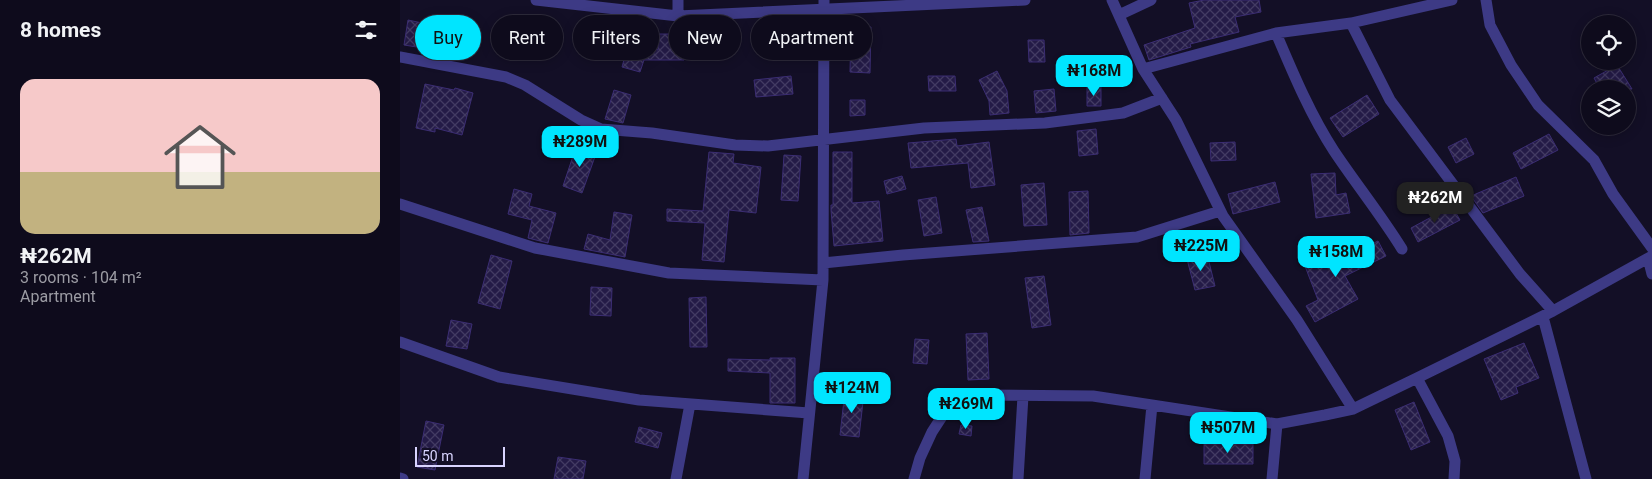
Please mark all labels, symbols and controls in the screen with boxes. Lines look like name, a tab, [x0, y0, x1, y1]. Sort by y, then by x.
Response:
chip: Buy	[415, 15, 481, 60]
chip: Rent	[491, 15, 563, 60]
chip: Filters	[573, 15, 659, 60]
chip: New	[669, 15, 741, 60]
chip: Apartment	[751, 15, 872, 60]
map controls	[1581, 15, 1636, 135]
button: locate	[1581, 15, 1636, 70]
icon: filters	[352, 16, 380, 44]
text: 8 homes	[20, 18, 101, 42]
pin: ₦168M	[1059, 54, 1129, 97]
text: ₦168M	[1067, 61, 1121, 80]
button: layers	[1581, 80, 1636, 135]
icon: home	[155, 112, 245, 202]
pin: ₦289M	[545, 126, 615, 168]
text: ₦289M	[553, 132, 607, 151]
pin: ₦262M	[1400, 182, 1470, 224]
text: ₦262M	[1408, 188, 1462, 207]
pin: ₦225M	[1166, 230, 1236, 272]
text: ₦225M	[1174, 236, 1228, 255]
pin: ₦158M	[1301, 236, 1371, 278]
text: ₦158M	[1309, 242, 1363, 261]
text: ₦262M	[20, 244, 92, 268]
text: 3 rooms · 104 m²	[20, 268, 142, 287]
text: Apartment	[20, 287, 96, 306]
pin: ₦124M	[817, 372, 887, 414]
text: ₦124M	[825, 378, 879, 397]
pin: ₦269M	[931, 388, 1001, 430]
text: ₦269M	[939, 394, 993, 413]
pin: ₦507M	[1193, 412, 1263, 454]
text: ₦507M	[1201, 418, 1255, 437]
scale bar	[415, 444, 505, 467]
text: 50 m	[422, 448, 454, 464]

